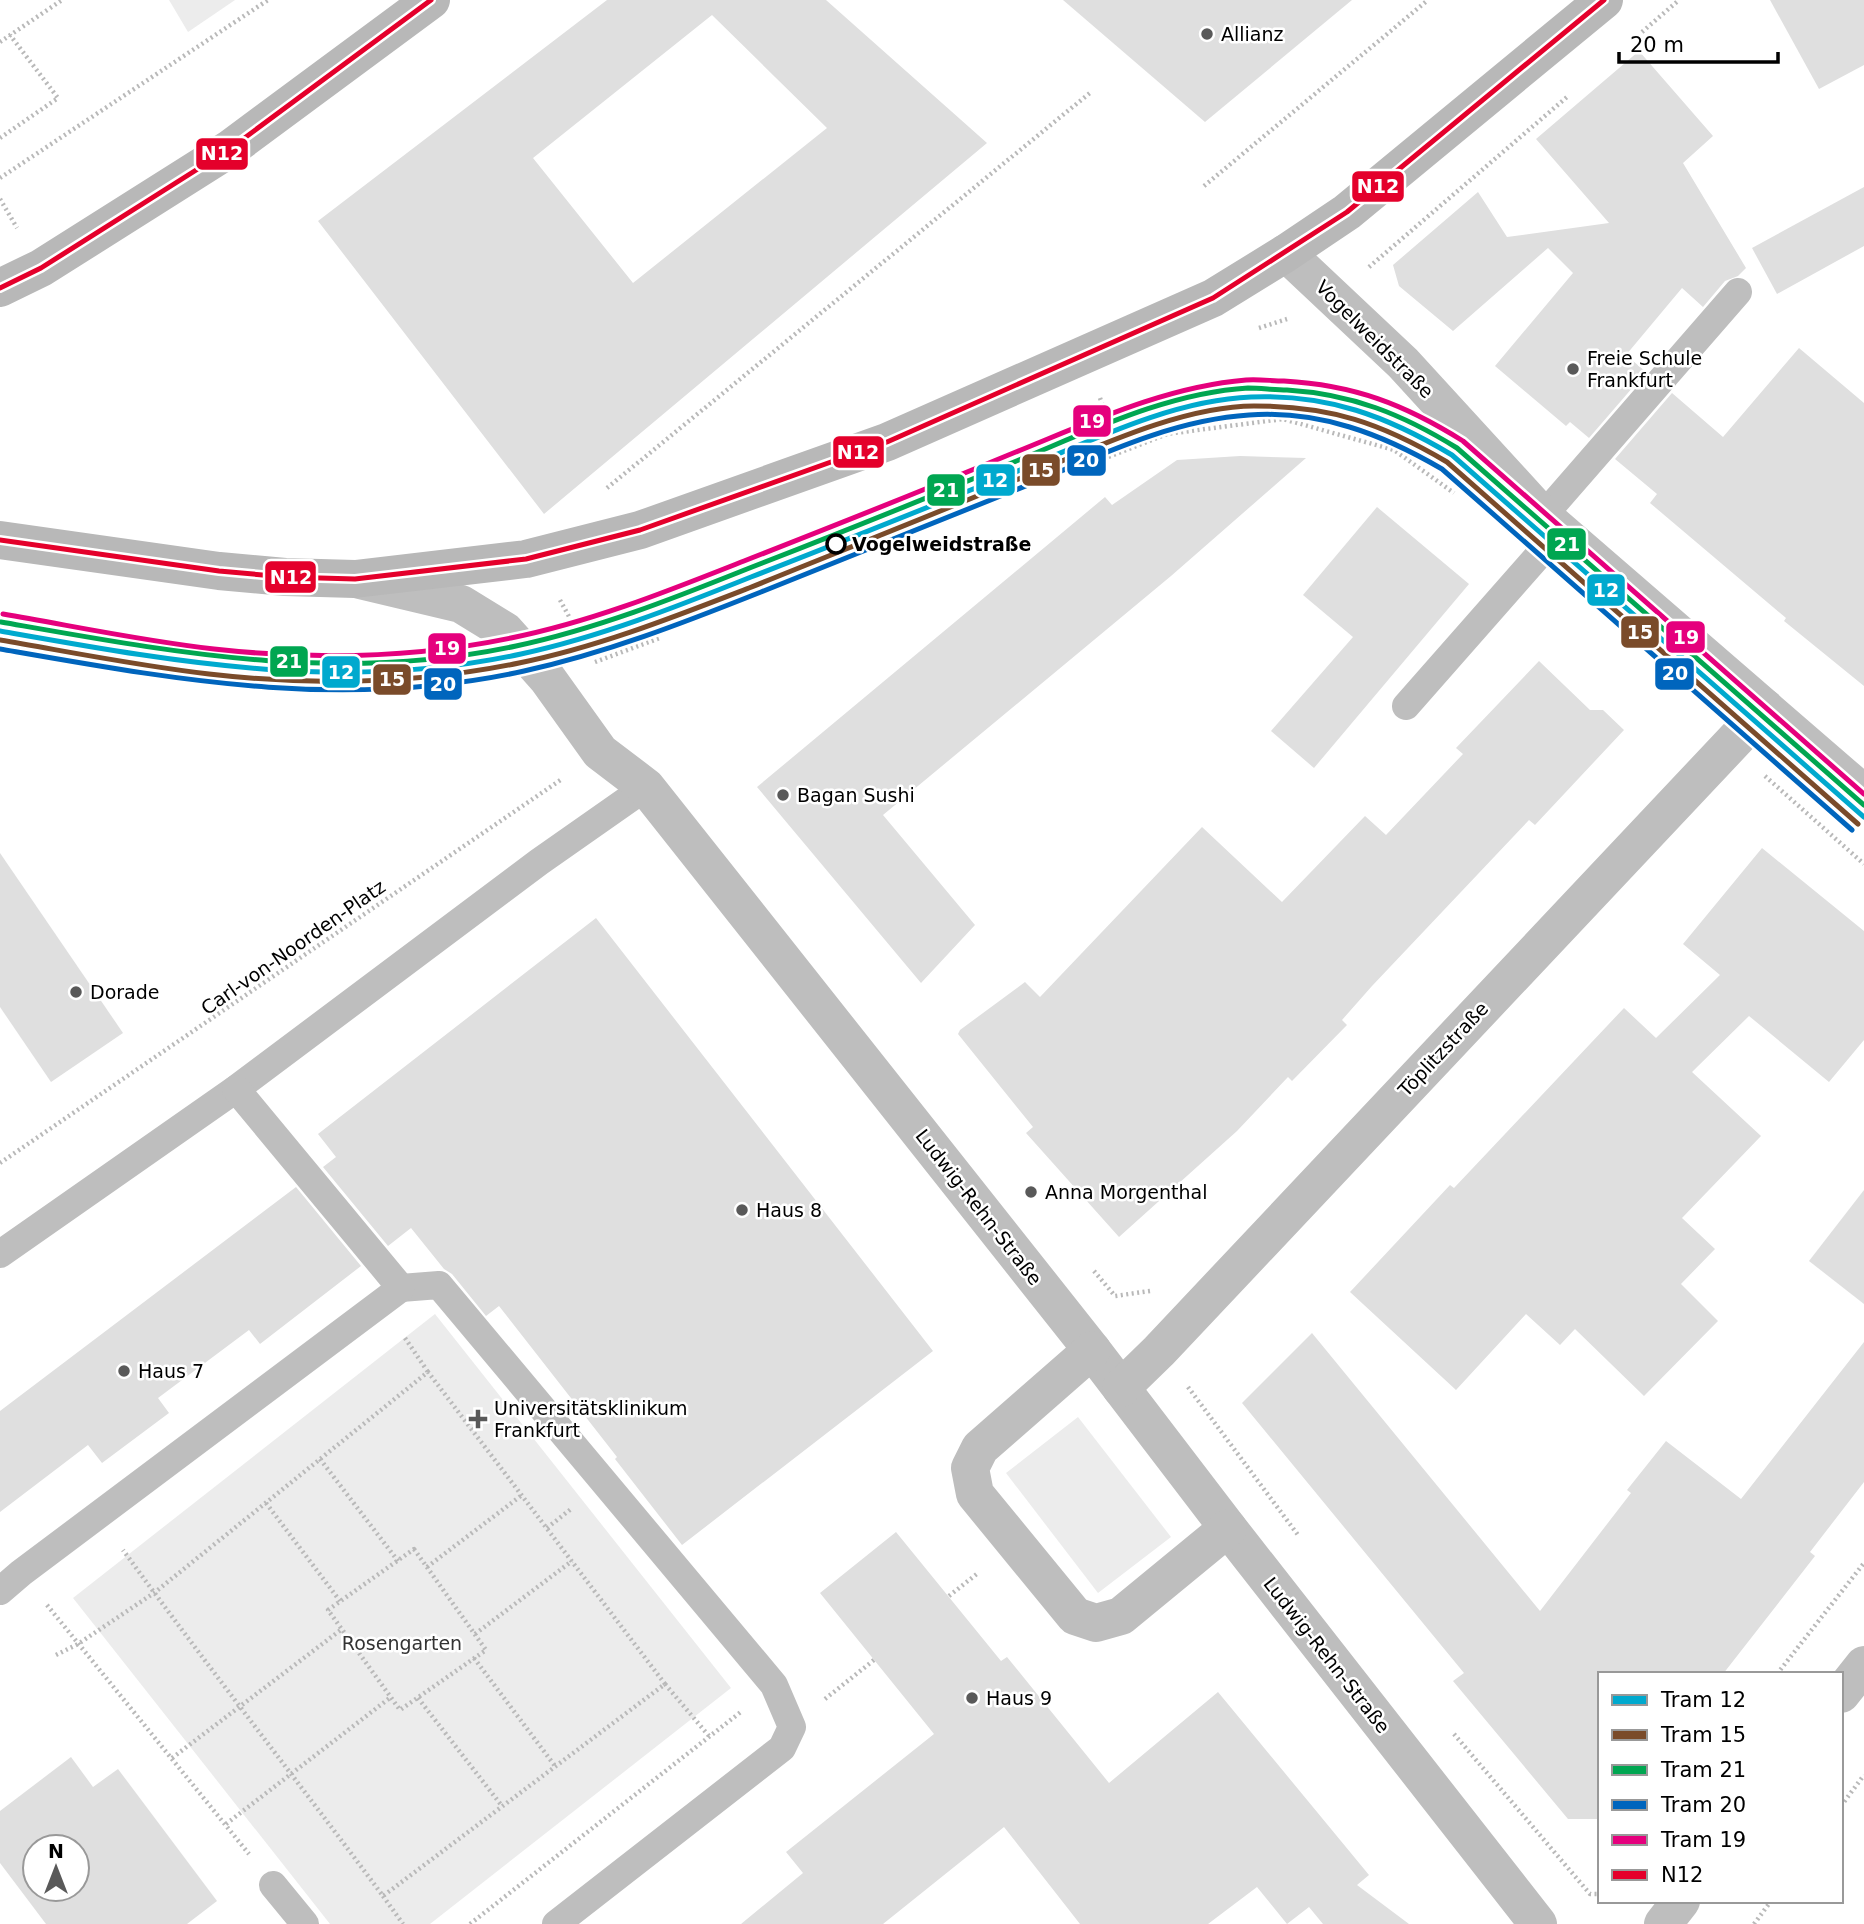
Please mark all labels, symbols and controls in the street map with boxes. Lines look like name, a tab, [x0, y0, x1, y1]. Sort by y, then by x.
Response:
scale bar	[1619, 21, 1778, 65]
place label: Allianz	[1221, 23, 1284, 45]
marker: Allianz	[1199, 26, 1215, 42]
text: 20 m	[1630, 33, 1684, 57]
line badge: N12	[195, 137, 249, 171]
text: N12	[201, 142, 243, 164]
line badge: N12	[1351, 170, 1405, 203]
text: N12	[1357, 175, 1399, 197]
street label: Vogelweidstraße	[1312, 276, 1438, 402]
place label: Freie Schule Frankfurt	[1587, 347, 1702, 391]
marker: Freie Schule Frankfurt	[1565, 361, 1581, 377]
line badge: 19	[1072, 404, 1112, 438]
text: 19	[1079, 410, 1105, 432]
line badge: N12	[832, 435, 885, 469]
text: N12	[837, 441, 879, 463]
line badge: 20	[1066, 444, 1107, 477]
text: 20	[1073, 449, 1099, 471]
line badge: 15	[1021, 453, 1061, 487]
text: 15	[1028, 459, 1054, 481]
line badge: 12	[975, 463, 1016, 497]
text: 12	[982, 469, 1008, 491]
line badge: 21	[926, 473, 966, 507]
text: 21	[933, 479, 959, 501]
line badge: 21	[1546, 527, 1587, 561]
place label: Vogelweidstraße	[852, 533, 1031, 555]
text: 21	[1554, 533, 1580, 555]
marker: Vogelweidstraße	[826, 534, 846, 554]
line badge: N12	[264, 560, 317, 594]
text: N12	[270, 566, 312, 588]
line badge: 12	[1586, 573, 1626, 607]
text: 12	[1593, 579, 1619, 601]
line badge: 15	[1620, 615, 1660, 649]
line badge: 19	[1665, 620, 1706, 654]
text: 15	[1627, 621, 1653, 643]
text: 19	[1673, 626, 1699, 648]
line badge: 19	[427, 632, 467, 665]
text: 19	[434, 637, 460, 659]
line badge: 21	[269, 645, 309, 678]
text: 21	[276, 650, 302, 672]
line badge: 12	[321, 655, 361, 689]
line badge: 20	[1654, 657, 1695, 691]
text: 12	[328, 661, 354, 683]
text: 20	[1662, 662, 1688, 684]
line badge: 15	[372, 663, 412, 696]
line badge: 20	[423, 667, 463, 701]
text: 15	[379, 668, 405, 690]
text: 20	[430, 673, 456, 695]
place label: Bagan Sushi	[797, 784, 915, 806]
marker: Bagan Sushi	[775, 787, 791, 803]
street label: Carl-von-Noorden-Platz	[197, 875, 389, 1019]
place label: Dorade	[90, 981, 159, 1003]
marker: Dorade	[68, 984, 84, 1000]
street label: Töplitzstraße	[1393, 997, 1492, 1102]
street label: Ludwig-Rehn-Straße	[911, 1125, 1047, 1289]
place label: Anna Morgenthal	[1045, 1181, 1207, 1203]
marker: Anna Morgenthal	[1023, 1184, 1039, 1200]
place label: Haus 8	[756, 1199, 822, 1221]
marker: Haus 8	[734, 1202, 750, 1218]
place label: Haus 7	[138, 1360, 204, 1382]
marker: Haus 7	[116, 1363, 132, 1379]
place label: Universitätsklinikum Frankfurt	[494, 1397, 687, 1441]
marker: Universitätsklinikum Frankfurt	[468, 1409, 488, 1429]
street label: Ludwig-Rehn-Straße	[1259, 1573, 1395, 1737]
park label: Rosengarten	[342, 1632, 462, 1654]
legend	[1598, 1672, 1843, 1903]
place label: Haus 9	[986, 1687, 1052, 1709]
text: Tram 12	[1660, 1688, 1746, 1712]
marker: Haus 9	[964, 1690, 980, 1706]
text: Tram 15	[1660, 1723, 1746, 1747]
text: Tram 21	[1660, 1758, 1746, 1782]
text: Tram 20	[1660, 1793, 1746, 1817]
text: Tram 19	[1660, 1828, 1746, 1852]
north arrow	[21, 1833, 91, 1903]
text: N	[48, 1840, 64, 1862]
text: N12	[1661, 1863, 1703, 1887]

